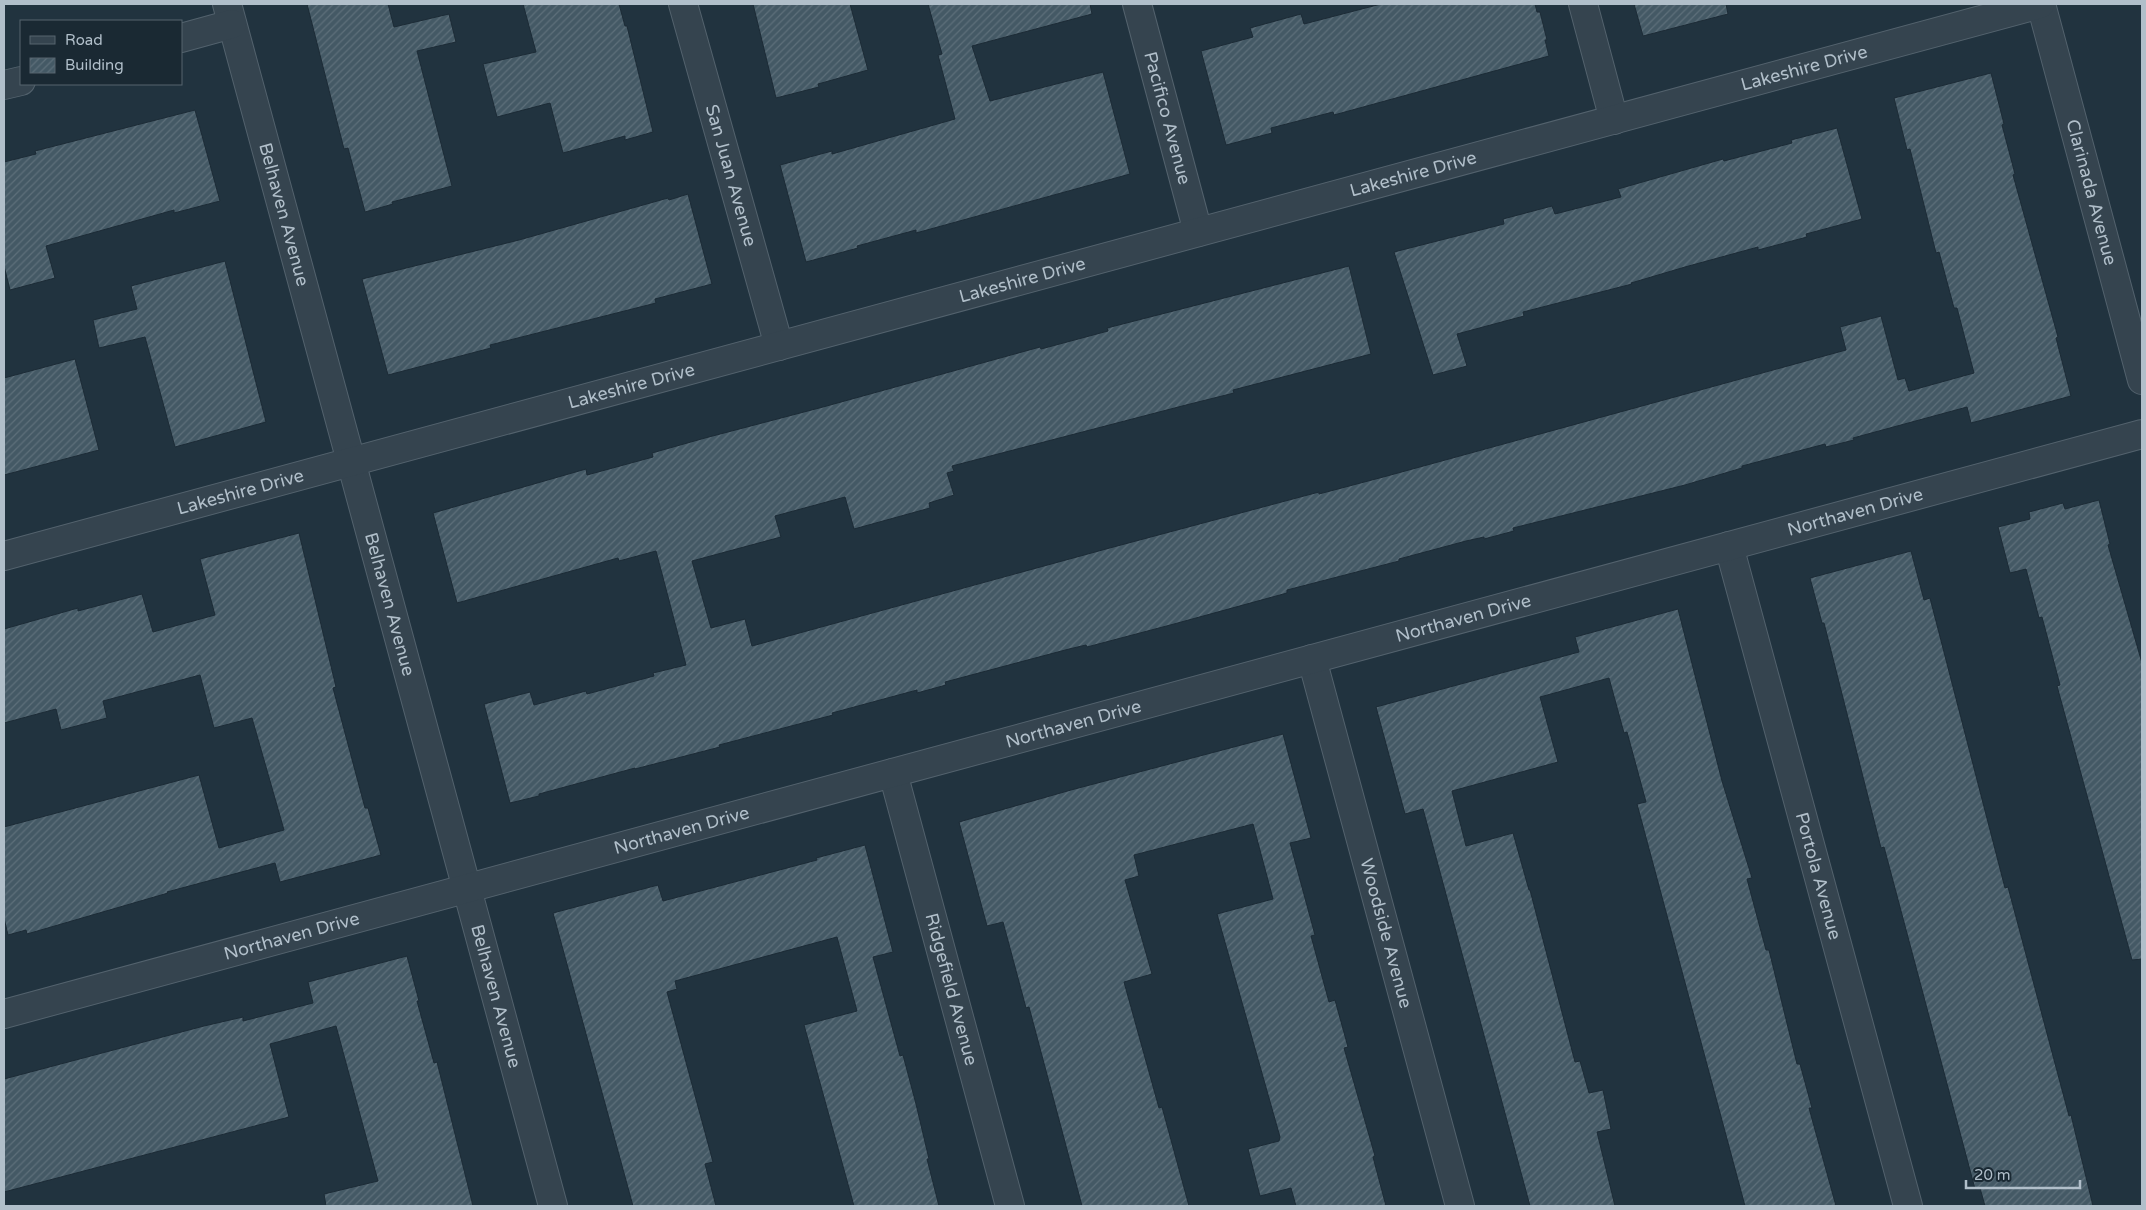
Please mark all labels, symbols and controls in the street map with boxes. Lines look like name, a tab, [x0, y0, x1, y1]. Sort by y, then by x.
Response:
legend	[20, 20, 182, 85]
text: Road	[65, 31, 103, 49]
street label: Lakeshire Drive	[1738, 40, 1870, 96]
street label: Pacifico Avenue	[1139, 49, 1196, 187]
text: Building	[65, 56, 124, 74]
street label: San Juan Avenue	[701, 102, 761, 249]
street label: Clarinada Avenue	[2061, 117, 2122, 268]
street label: Belhaven Avenue	[254, 140, 314, 289]
street label: Lakeshire Drive	[1347, 146, 1479, 202]
street label: Lakeshire Drive	[956, 252, 1088, 308]
street label: Lakeshire Drive	[566, 358, 697, 414]
street label: Lakeshire Drive	[175, 464, 306, 520]
street label: Northaven Drive	[1785, 483, 1925, 541]
street label: Belhaven Avenue	[360, 530, 420, 678]
street label: Northaven Drive	[1393, 589, 1533, 647]
street label: Northaven Drive	[1003, 695, 1144, 753]
street label: Northaven Drive	[611, 801, 752, 859]
street label: Portola Avenue	[1791, 810, 1846, 942]
street label: Woodside Avenue	[1355, 856, 1417, 1011]
street label: Northaven Drive	[221, 907, 362, 965]
street label: Ridgefield Avenue	[920, 911, 983, 1068]
street label: Belhaven Avenue	[466, 922, 526, 1070]
scale bar	[1966, 1158, 2080, 1190]
text: 20 m	[1974, 1166, 2011, 1184]

